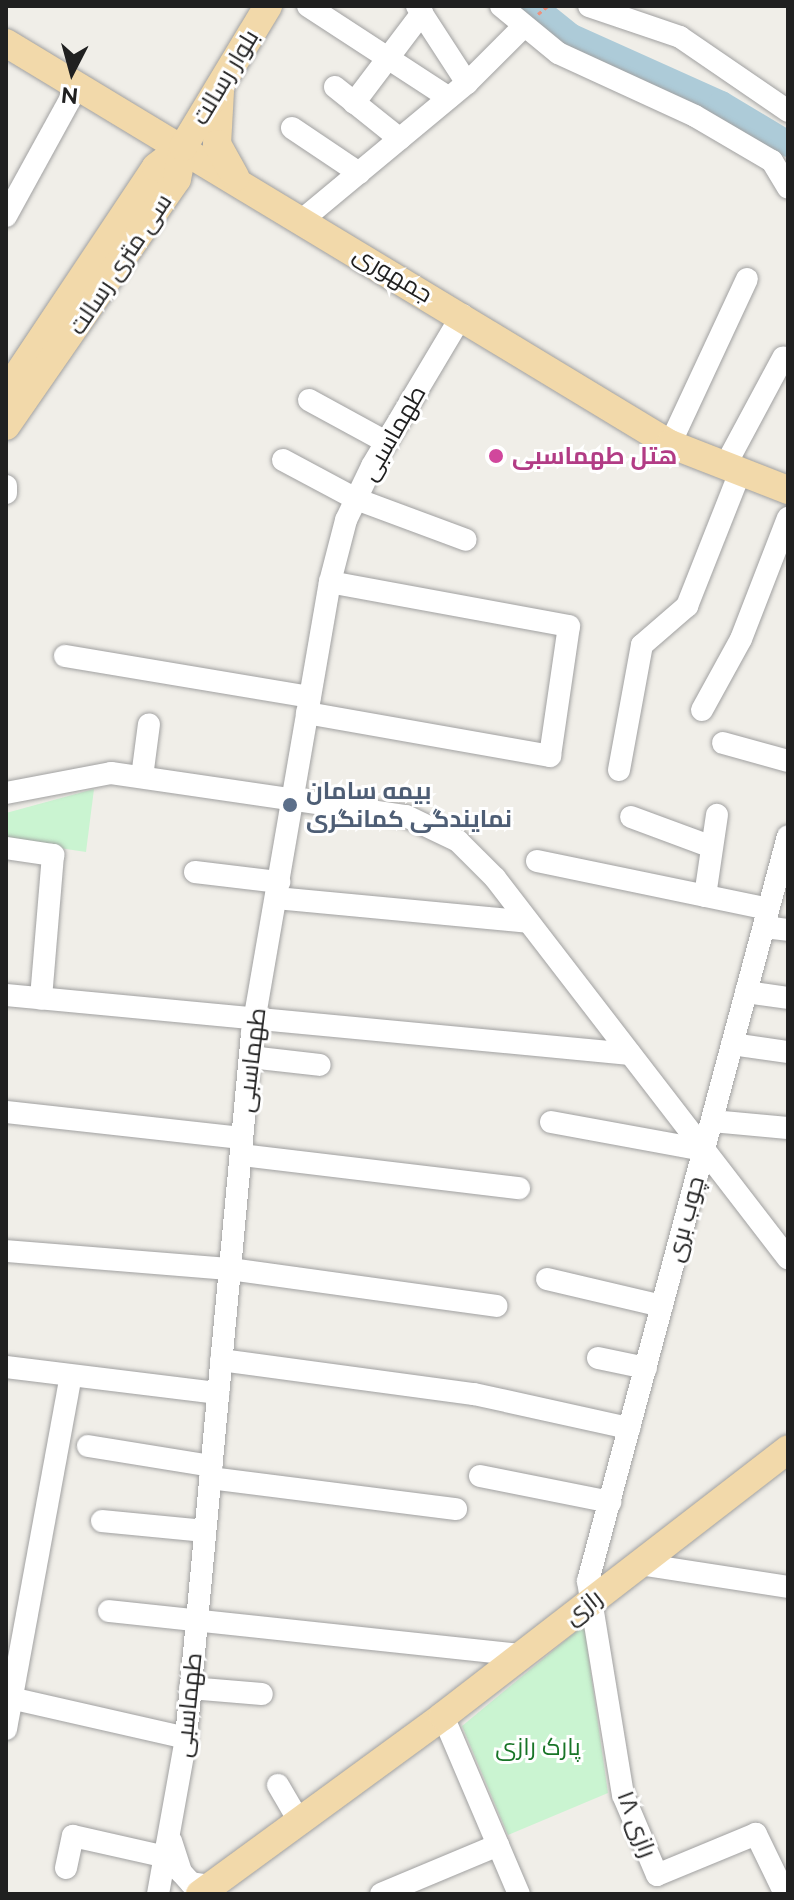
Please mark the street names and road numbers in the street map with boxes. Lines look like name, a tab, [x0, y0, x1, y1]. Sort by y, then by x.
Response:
street label: بلوار رسالت	[185, 24, 265, 130]
street label: سی متری رسالت	[62, 188, 178, 340]
street label: جمهوری	[348, 239, 438, 309]
street label: طهماسبی	[354, 380, 432, 486]
street label: طهماسبی	[230, 1006, 272, 1114]
street label: چوب بری	[660, 1173, 710, 1265]
street label: رازی	[558, 1583, 608, 1631]
street label: طهماسبی	[168, 1651, 208, 1759]
street label: رازی ۱۸	[611, 1787, 663, 1861]

